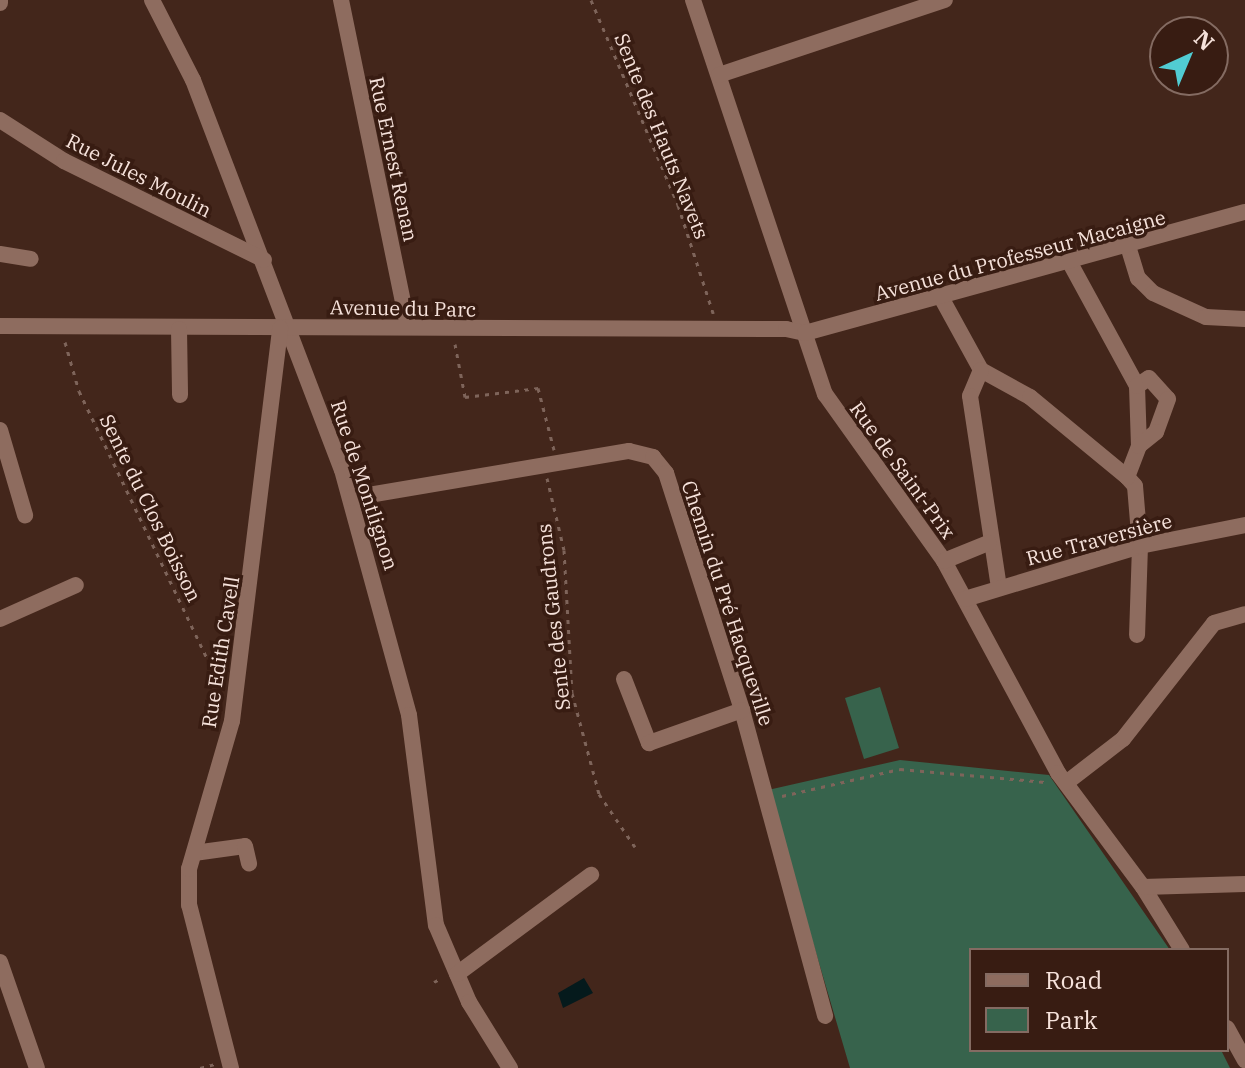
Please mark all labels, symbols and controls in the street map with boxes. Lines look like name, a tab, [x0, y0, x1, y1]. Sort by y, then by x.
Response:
north arrow	[1149, 16, 1229, 96]
text: N	[1188, 23, 1221, 56]
street label: Sente des Hauts Navets	[610, 30, 714, 242]
street label: Rue Ernest Renan	[365, 74, 423, 244]
street label: Rue Jules Moulin	[62, 128, 216, 222]
street label: Avenue du Professeur Macaigne	[872, 205, 1168, 305]
street label: Avenue du Parc	[330, 295, 476, 321]
street label: Rue de Montlignon	[326, 397, 404, 573]
street label: Rue de Saint-Prix	[845, 397, 961, 543]
street label: Sente du Clos Boisson	[95, 410, 207, 606]
street label: Chemin du Pré Hacqueville	[677, 477, 779, 729]
street label: Rue Traversière	[1024, 508, 1174, 570]
street label: Sente des Gaudrons	[531, 522, 575, 712]
street label: Rue Edith Cavell	[196, 575, 244, 729]
legend	[969, 948, 1229, 1052]
text: Road	[1045, 964, 1102, 996]
text: Park	[1045, 1004, 1097, 1036]

